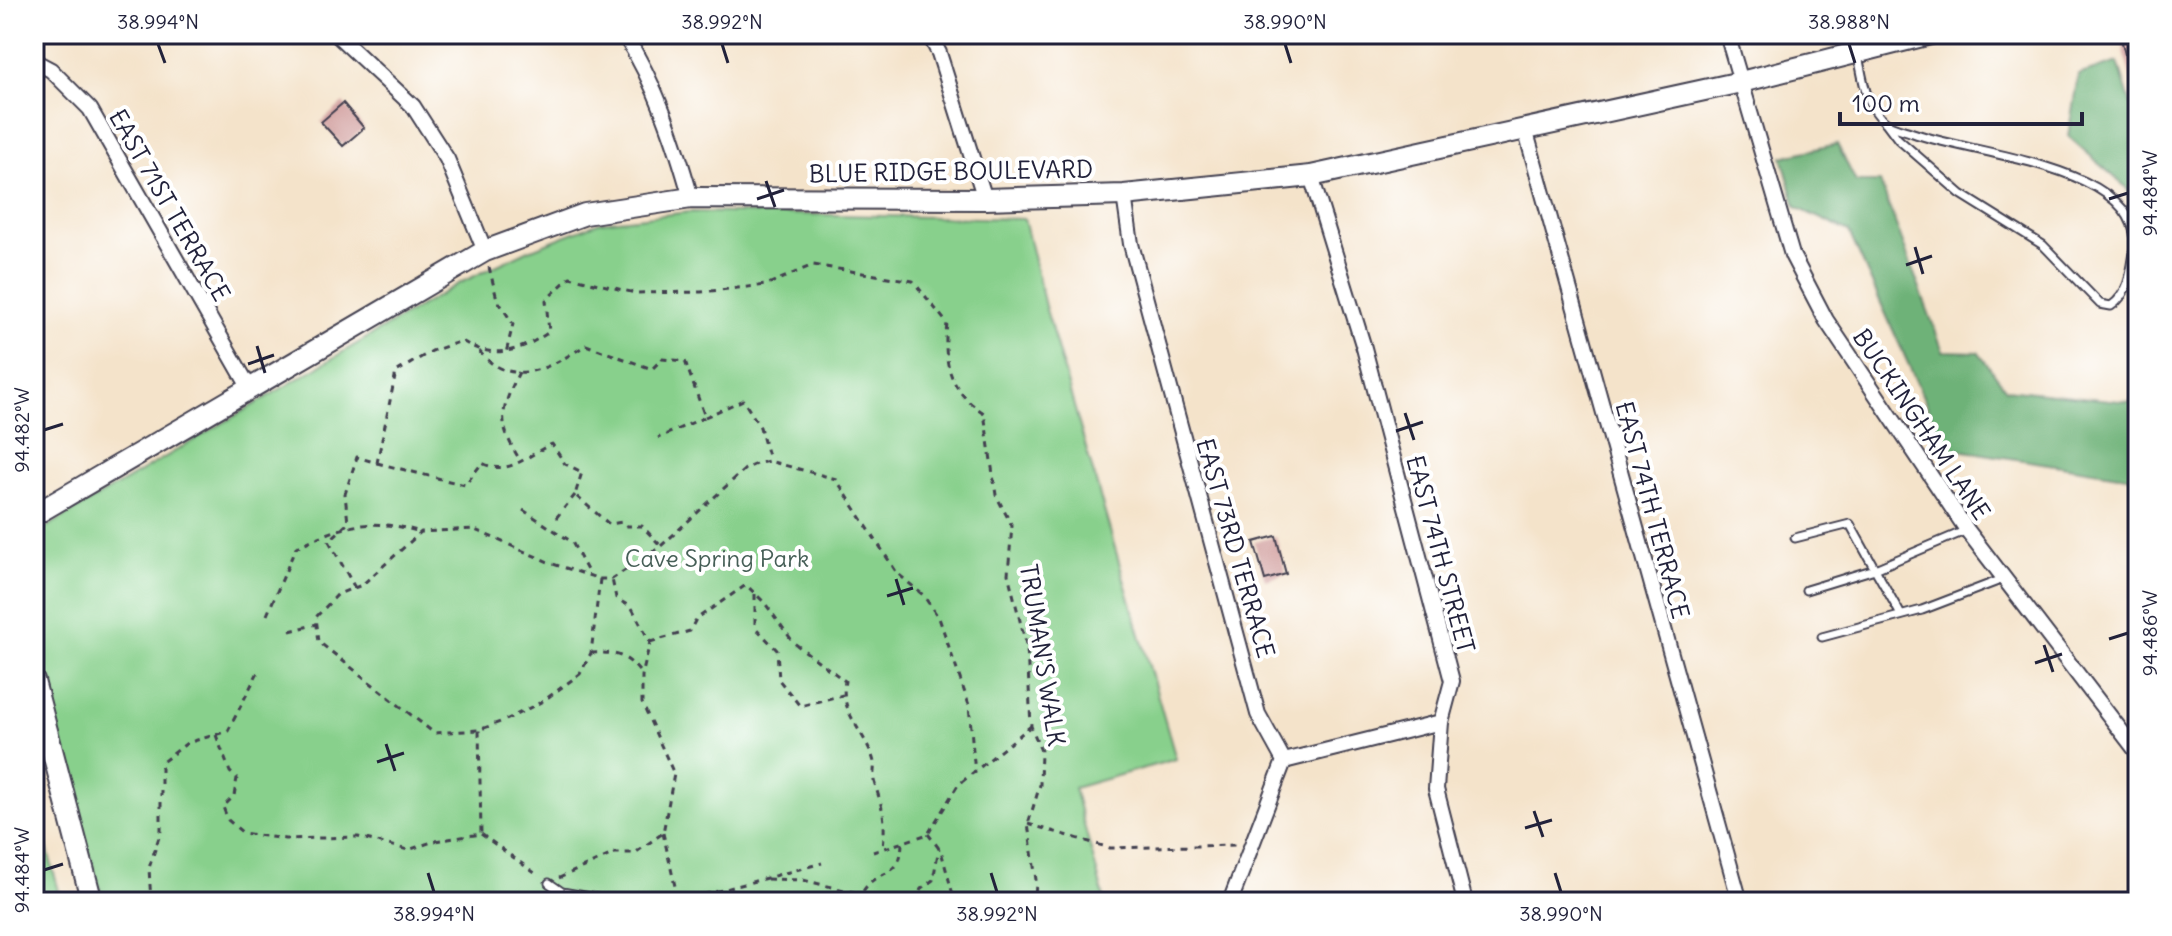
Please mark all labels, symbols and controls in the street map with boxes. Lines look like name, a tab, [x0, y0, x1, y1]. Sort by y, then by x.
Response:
text: 38.994°N	[117, 9, 199, 34]
text: 38.992°N	[681, 9, 763, 34]
text: 38.990°N	[1243, 9, 1327, 34]
text: 38.988°N	[1808, 9, 1890, 34]
scale bar	[1840, 76, 2082, 126]
text: 100 m	[1852, 88, 1920, 118]
street label: EAST 71ST TERRACE	[103, 104, 237, 306]
text: 94.484°W	[2137, 150, 2162, 236]
street label: BLUE RIDGE BOULEVARD	[809, 154, 1093, 188]
street label: BUCKINGHAM LANE	[1847, 323, 1997, 525]
text: 94.482°W	[9, 387, 34, 473]
street label: EAST 74TH TERRACE	[1610, 398, 1696, 622]
street label: EAST 73RD TERRACE	[1190, 435, 1282, 661]
street label: EAST 74TH STREET	[1400, 452, 1482, 656]
park label: Cave Spring Park	[625, 543, 809, 573]
street label: TRUMAN'S WALK	[1014, 562, 1072, 748]
text: 94.486°W	[2137, 590, 2162, 676]
text: 94.484°W	[9, 827, 34, 913]
text: 38.994°N	[393, 901, 475, 926]
text: 38.992°N	[956, 901, 1038, 926]
text: 38.990°N	[1519, 901, 1603, 926]

